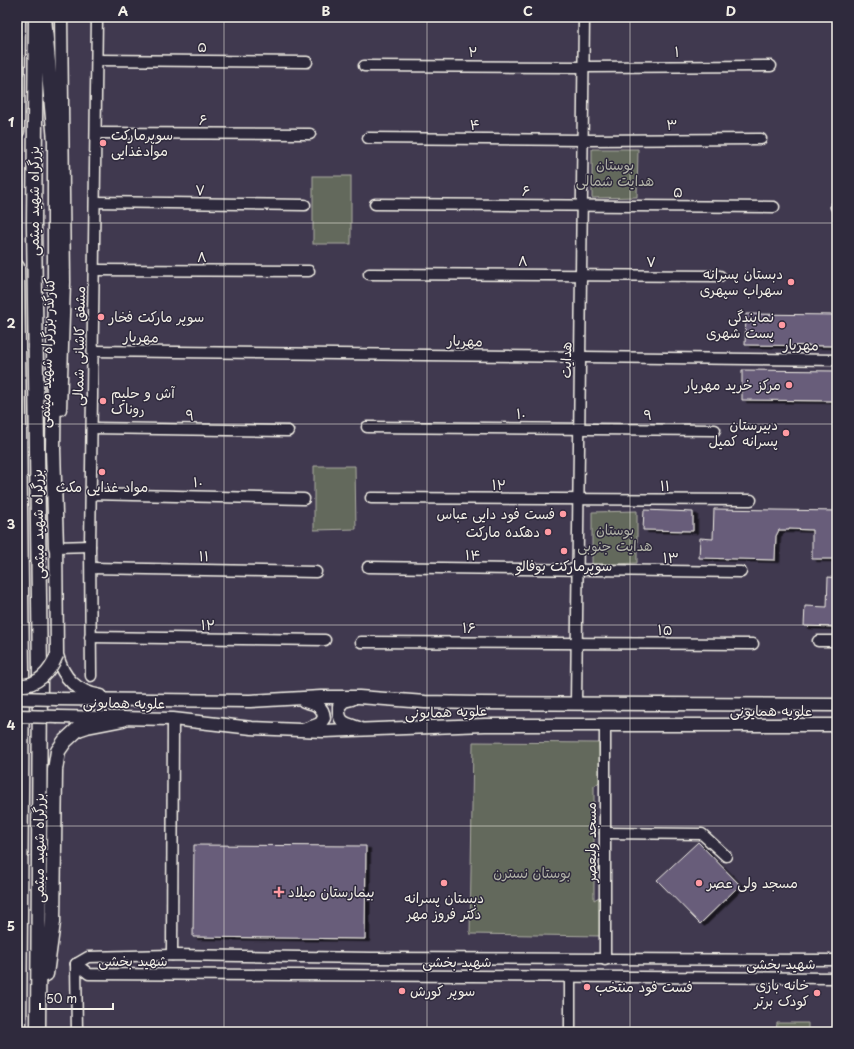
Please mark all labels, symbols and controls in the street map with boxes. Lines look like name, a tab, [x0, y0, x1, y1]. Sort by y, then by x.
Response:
text: A	[118, 1, 128, 20]
text: B	[322, 1, 331, 20]
text: C	[523, 1, 533, 20]
text: D	[726, 1, 736, 20]
street label: ۵	[197, 36, 207, 57]
street label: ۲	[468, 41, 478, 62]
street label: ۱	[674, 41, 680, 62]
street label: ۶	[199, 109, 207, 130]
text: 1	[8, 112, 14, 131]
street label: ۴	[470, 114, 480, 135]
street label: ۳	[666, 114, 678, 135]
place label: سوپرمارکت موادغذایی	[111, 124, 173, 161]
marker: سوپرمارکت موادغذایی	[98, 138, 108, 148]
street label: بزرگراه شهید میثمی	[23, 146, 44, 256]
park label: بوستان هدایت شمالی	[576, 154, 654, 191]
street label: ۷	[195, 179, 205, 200]
street label: ۶	[522, 180, 530, 201]
street label: ۵	[673, 181, 683, 202]
street label: ۸	[197, 246, 207, 267]
street label: ۸	[518, 250, 528, 271]
street label: ۷	[646, 251, 656, 272]
place label: دبستان پسرانه سهراب سپهری	[700, 263, 783, 300]
street label: کنارگذر بزرگراه شهید میثمی	[33, 277, 60, 429]
marker: دبستان پسرانه سهراب سپهری	[786, 277, 796, 287]
street label: مشفق کاشانی شمالی	[67, 286, 90, 406]
place label: سوپر مارکت فخار	[108, 306, 204, 327]
place label: نمایندگی پست شهری	[706, 306, 774, 343]
marker: سوپر مارکت فخار	[96, 312, 106, 322]
text: 2	[6, 313, 16, 332]
marker: نمایندگی پست شهری	[777, 320, 787, 330]
street label: مهریار	[122, 326, 159, 347]
street label: مهریار	[446, 330, 483, 351]
street label: مهریار	[782, 334, 819, 355]
street label: هدایت	[555, 341, 576, 379]
place label: مرکز خرید مهریار	[684, 374, 781, 395]
marker: مرکز خرید مهریار	[784, 380, 794, 390]
place label: آش و حلیم روناک	[111, 382, 175, 419]
marker: آش و حلیم روناک	[98, 396, 108, 406]
street label: ۱۰	[516, 403, 526, 424]
street label: ۹	[185, 404, 195, 425]
street label: ۹	[644, 404, 652, 425]
place label: دبیرستان پسرانه کمیل	[708, 414, 778, 451]
marker: دبیرستان پسرانه کمیل	[781, 428, 791, 438]
marker: مواد غذایی مکث	[97, 467, 107, 477]
street label: بزرگراه شهید میثمی	[26, 469, 49, 579]
street label: ۱۰	[193, 471, 203, 492]
street label: ۱۲	[492, 474, 506, 495]
street label: ۱۱	[660, 475, 670, 496]
place label: مواد غذایی مکث	[56, 476, 148, 497]
place label: فست فود دایی عباس	[436, 503, 555, 524]
marker: فست فود دایی عباس	[558, 509, 568, 519]
text: 3	[7, 514, 16, 533]
park label: بوستان هدایت جنوبی	[577, 519, 653, 556]
place label: دهکده مارکت	[466, 521, 540, 542]
marker: دهکده مارکت	[543, 527, 553, 537]
street label: ۱۴	[465, 544, 481, 565]
street label: ۱۱	[199, 545, 209, 566]
marker: سوپرمارکت بوفالو	[559, 546, 569, 556]
street label: ۱۳	[663, 547, 679, 568]
place label: سوپرمارکت بوفالو	[515, 555, 612, 576]
street label: ۱۲	[201, 614, 215, 635]
street label: ۱۶	[462, 617, 476, 638]
street label: ۱۵	[658, 619, 672, 640]
street label: علویه همایونی	[83, 691, 165, 714]
street label: علویه همایونی	[404, 700, 488, 723]
street label: علویه همایونی	[730, 700, 812, 721]
text: 4	[7, 715, 16, 734]
street label: بزرگراه شهید میثمی	[28, 793, 49, 903]
street label: مسجد ولیعصر	[580, 802, 601, 883]
park label: بوستان نسترن	[493, 862, 571, 883]
place label: مسجد ولی عصر	[706, 872, 798, 893]
marker: دبستان پسرانه دکتر فروز مهر	[439, 878, 449, 888]
marker: مسجد ولی عصر	[694, 878, 704, 888]
place label: بیمارستان میلاد	[288, 881, 375, 902]
marker: بیمارستان میلاد	[273, 886, 285, 898]
place label: دبستان پسرانه دکتر فروز مهر	[404, 887, 484, 924]
text: 5	[7, 916, 15, 935]
street label: شهید بخشی	[98, 950, 168, 971]
street label: شهید بخشی	[422, 951, 492, 972]
street label: شهید بخشی	[746, 953, 816, 974]
place label: خانه بازی کودک برتر	[753, 974, 809, 1011]
place label: فست فود منتخب	[595, 976, 693, 997]
place label: سوپر کورش	[410, 980, 475, 1001]
marker: فست فود منتخب	[582, 982, 592, 992]
scale bar	[40, 985, 113, 1011]
marker: سوپر کورش	[397, 986, 407, 996]
marker: خانه بازی کودک برتر	[812, 988, 822, 998]
text: 50 m	[46, 989, 77, 1007]

